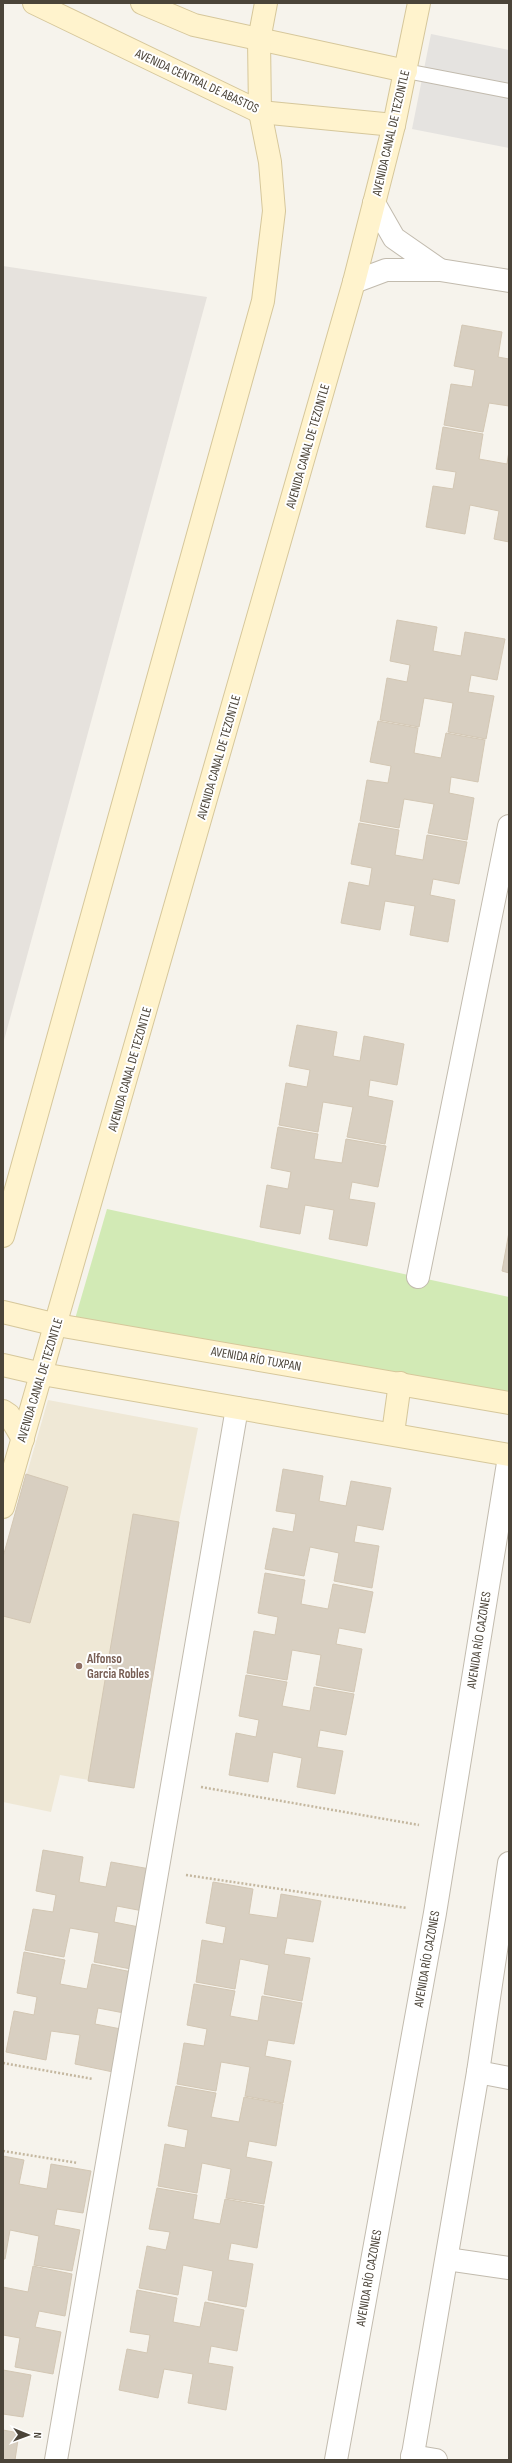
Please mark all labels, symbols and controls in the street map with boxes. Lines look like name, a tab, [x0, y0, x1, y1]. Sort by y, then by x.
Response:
street label: AVENIDA CENTRAL DE ABASTOS	[132, 45, 262, 117]
street label: AVENIDA CANAL DE TEZONTLE	[369, 69, 413, 198]
street label: AVENIDA CANAL DE TEZONTLE	[282, 382, 333, 511]
street label: AVENIDA CANAL DE TEZONTLE	[193, 693, 244, 822]
street label: AVENIDA CANAL DE TEZONTLE	[104, 1005, 155, 1134]
street label: AVENIDA CANAL DE TEZONTLE	[13, 1316, 66, 1445]
street label: AVENIDA RÍO TUXPAN	[209, 1343, 302, 1375]
street label: AVENIDA RÍO CAZONES	[463, 1590, 495, 1691]
place label: Alfonso Garcia Robles	[86, 1651, 149, 1682]
marker: Alfonso Garcia Robles	[74, 1661, 84, 1671]
street label: AVENIDA RÍO CAZONES	[410, 1909, 443, 2010]
street label: AVENIDA RÍO CAZONES	[352, 2228, 385, 2329]
north arrow	[8, 2415, 48, 2455]
text: N	[31, 2432, 44, 2438]

